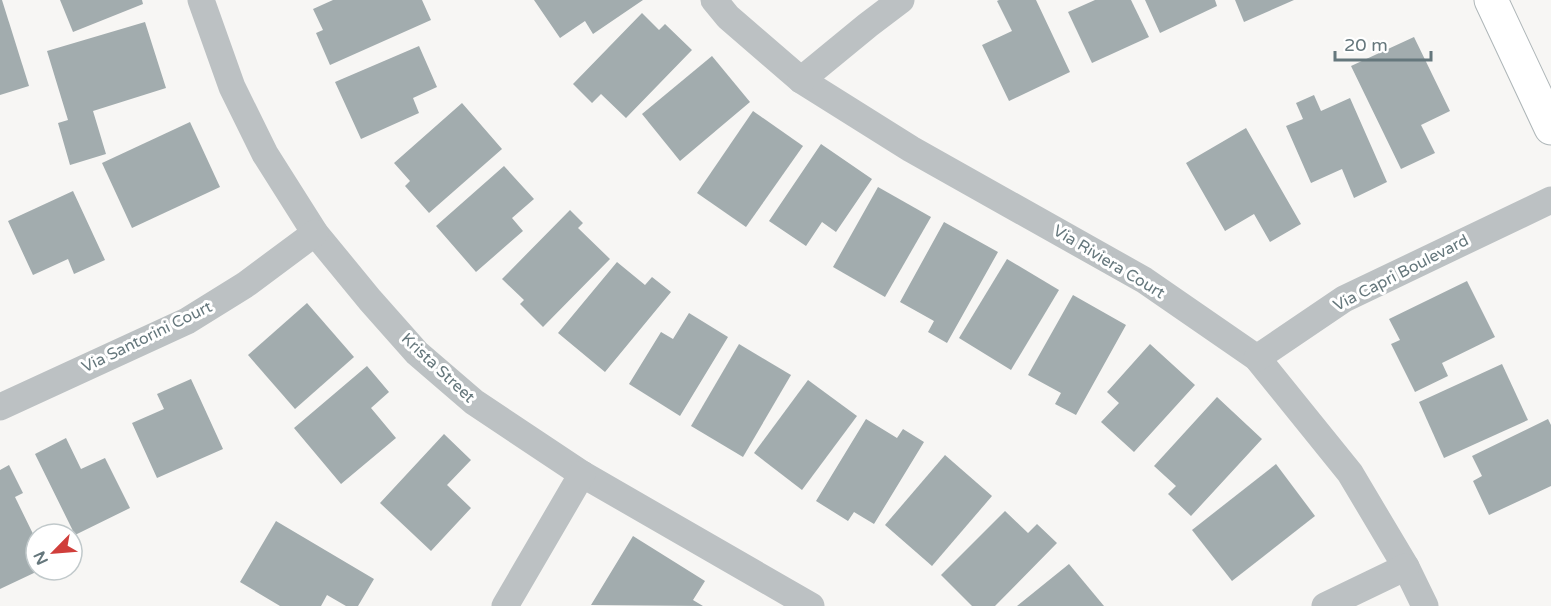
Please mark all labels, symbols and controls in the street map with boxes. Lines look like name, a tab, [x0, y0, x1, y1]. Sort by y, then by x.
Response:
scale bar	[1335, 24, 1431, 62]
text: 20 m	[1344, 34, 1388, 56]
street label: Via Riviera Court	[1049, 221, 1169, 303]
street label: Via Capri Boulevard	[1330, 230, 1472, 316]
street label: Via Santorini Court	[78, 297, 216, 377]
street label: Krista Street	[397, 329, 479, 407]
north arrow	[24, 522, 84, 582]
text: N	[30, 548, 53, 568]

